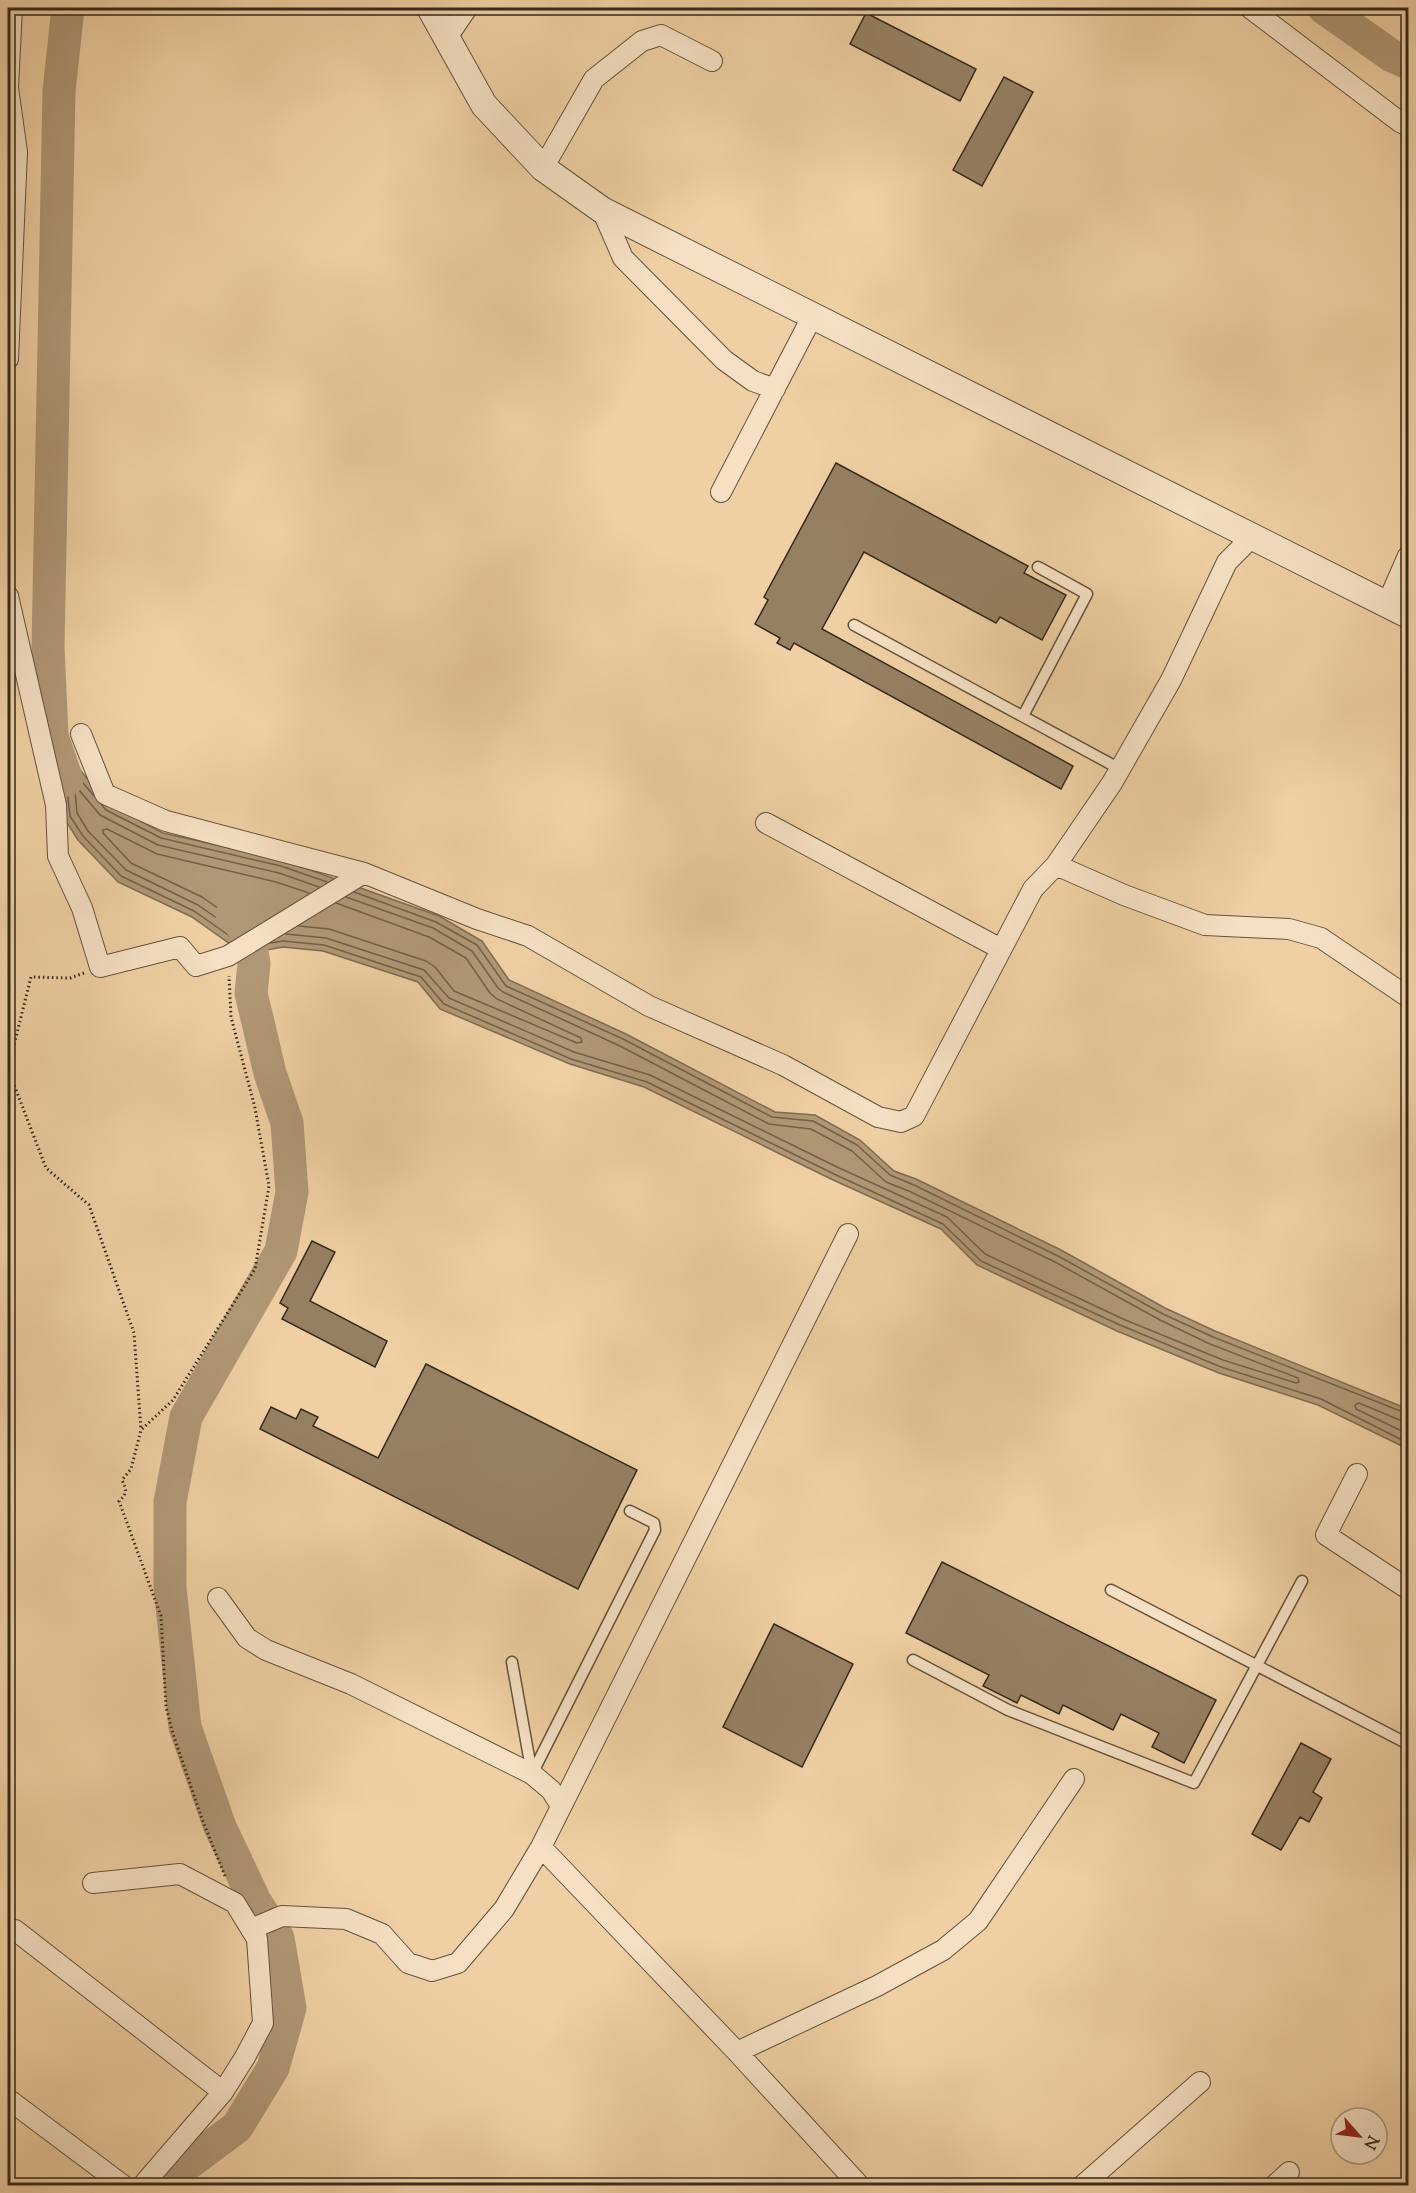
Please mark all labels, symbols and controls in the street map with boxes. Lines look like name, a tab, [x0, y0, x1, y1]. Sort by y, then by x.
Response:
north arrow	[1329, 2106, 1389, 2166]
text: N	[1357, 2131, 1383, 2153]

